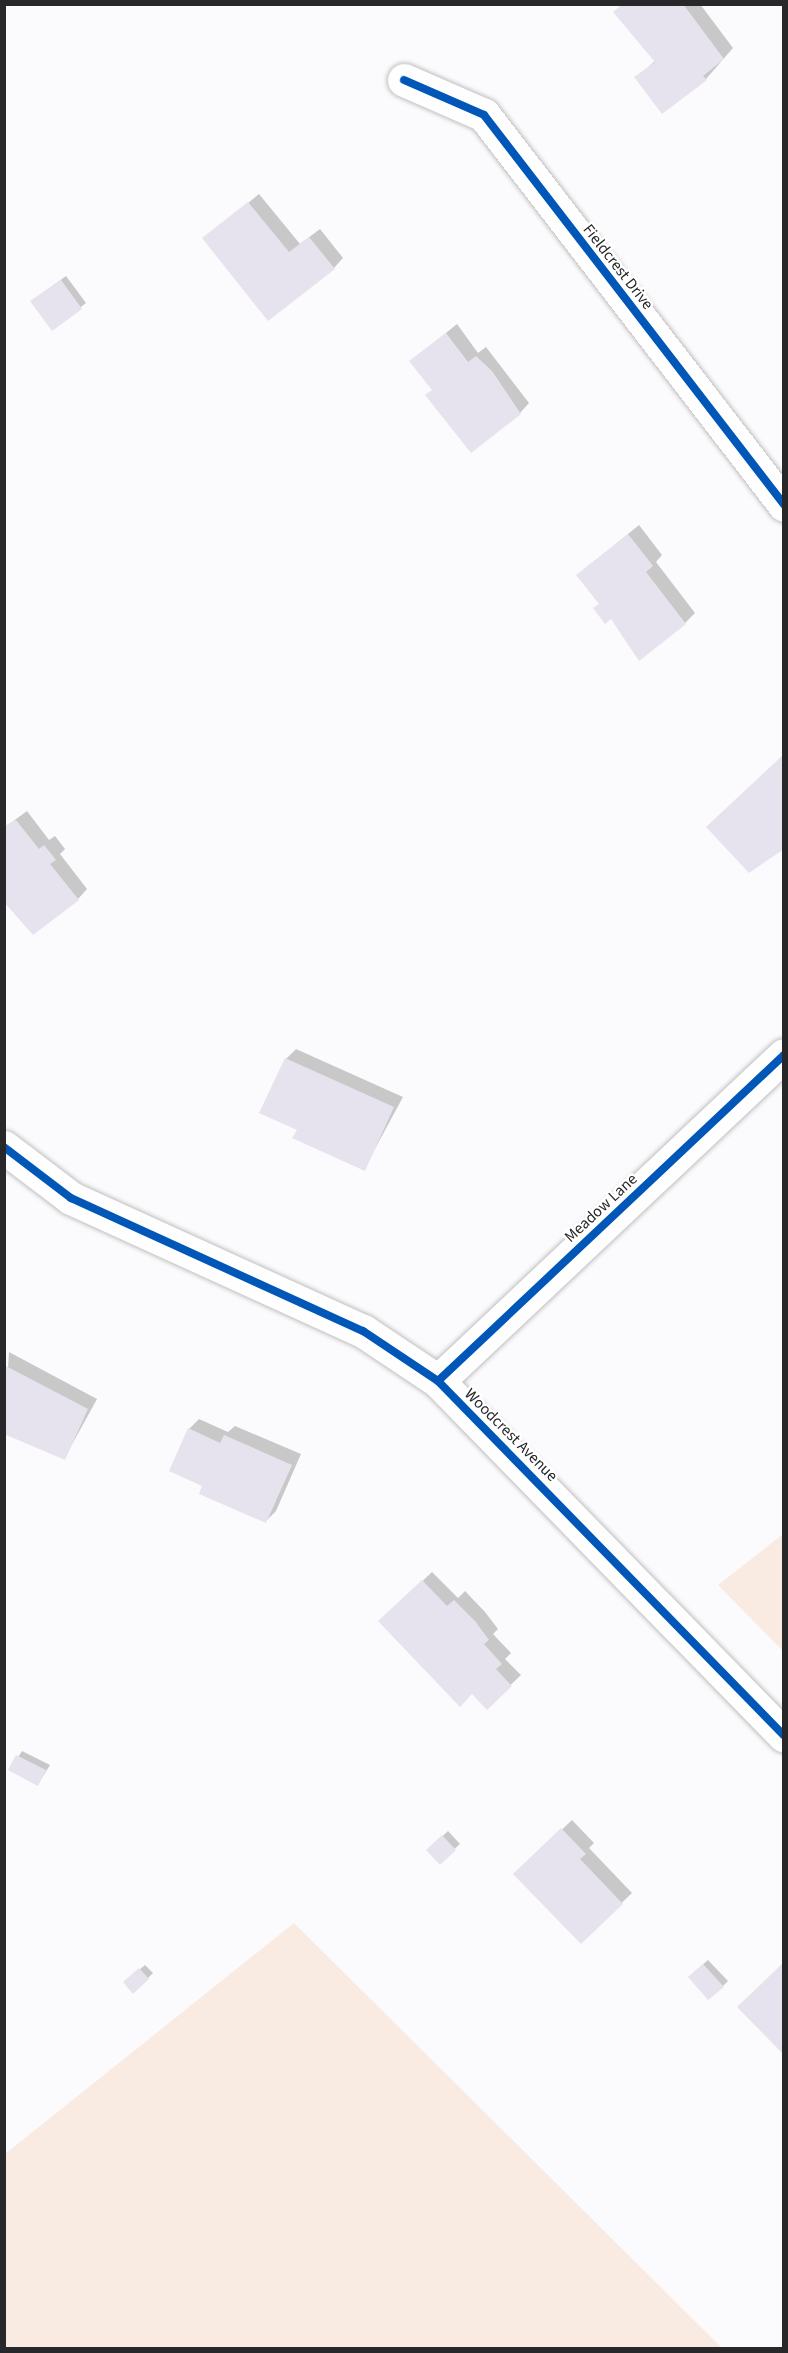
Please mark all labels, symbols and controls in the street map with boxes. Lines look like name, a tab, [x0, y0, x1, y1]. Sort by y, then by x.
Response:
street label: Fieldcrest Drive	[579, 220, 657, 314]
street label: Meadow Lane	[561, 1170, 641, 1246]
street label: Woodcrest Avenue	[460, 1384, 562, 1486]

